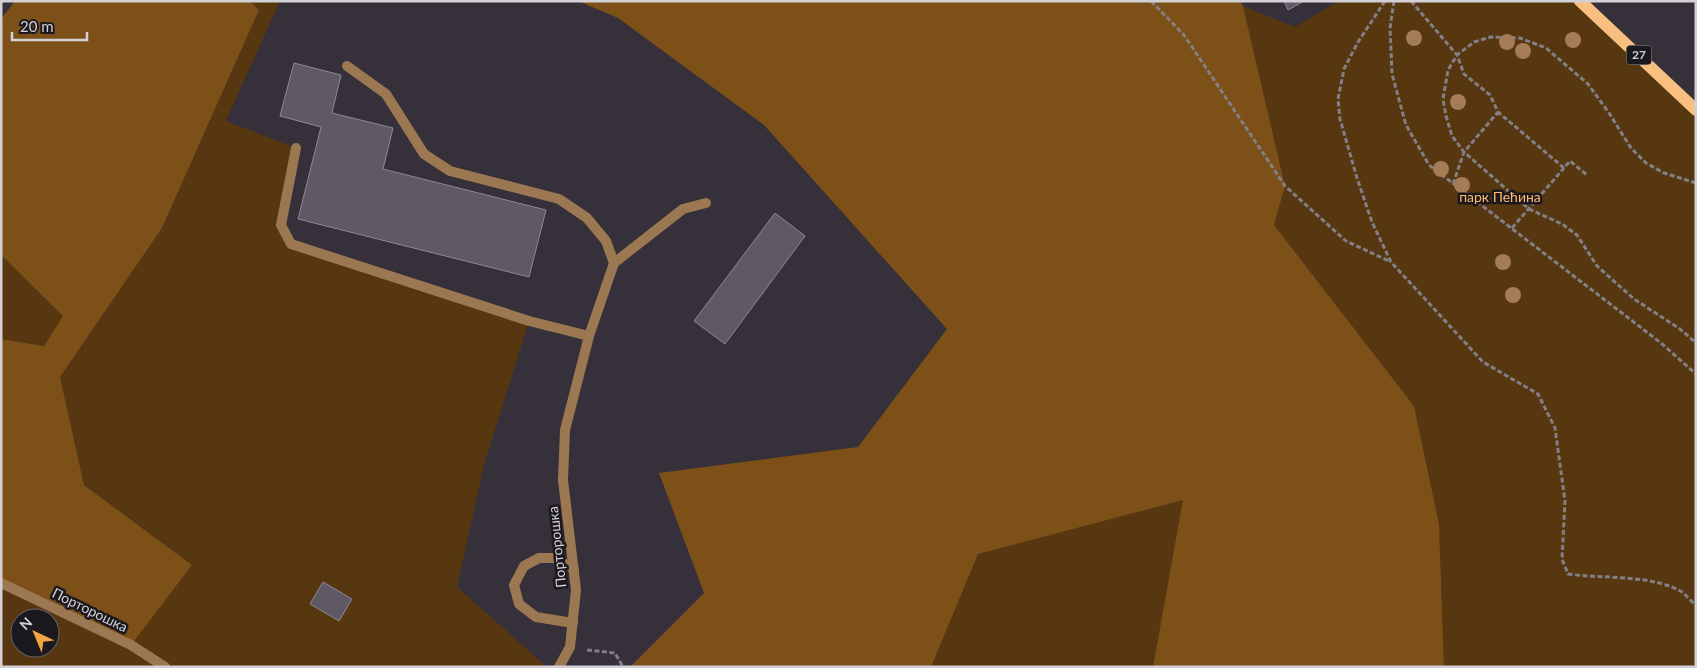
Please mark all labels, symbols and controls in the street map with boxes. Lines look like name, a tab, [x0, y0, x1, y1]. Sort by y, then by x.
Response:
scale bar	[12, 10, 88, 42]
text: 20 m	[20, 17, 54, 35]
road number: 27	[1626, 46, 1652, 64]
park label: парк Пећина	[1459, 188, 1541, 205]
street label: Порторошка	[544, 505, 569, 589]
street label: Порторошка	[50, 584, 131, 635]
north arrow	[10, 608, 60, 658]
text: N	[16, 613, 35, 633]

